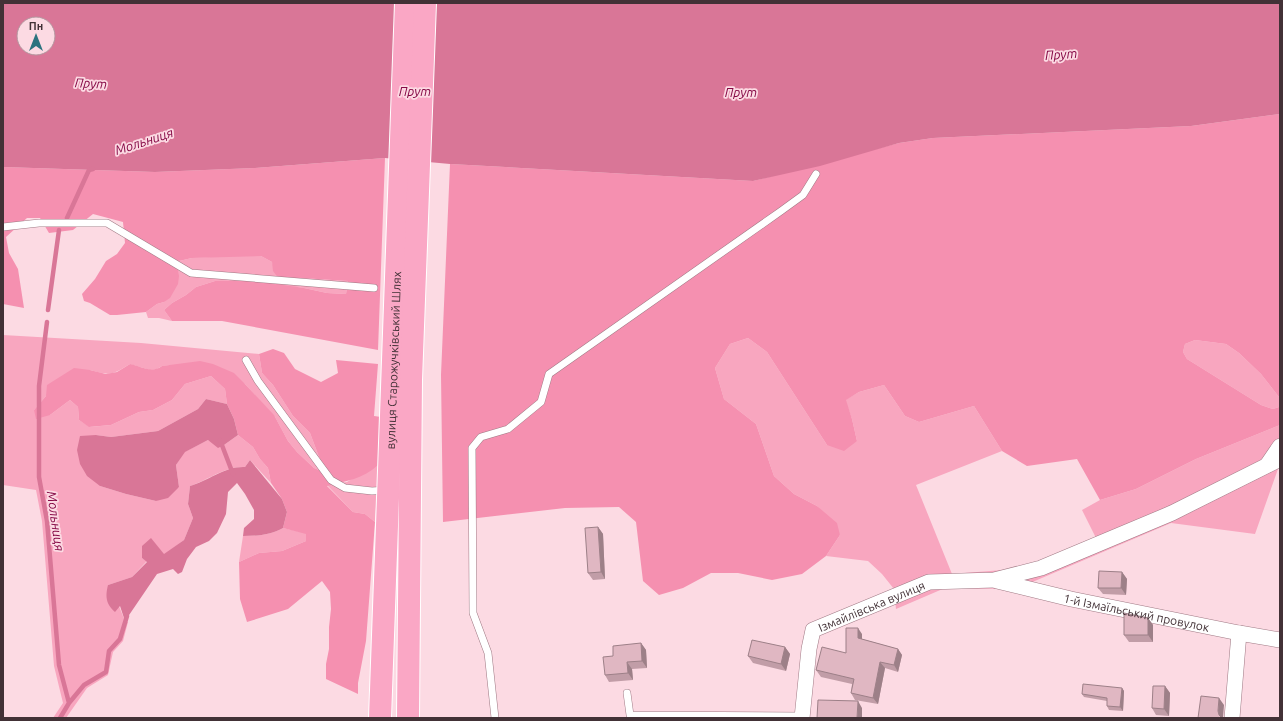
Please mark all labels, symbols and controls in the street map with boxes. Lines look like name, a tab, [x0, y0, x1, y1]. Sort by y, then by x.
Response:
north arrow	[16, 16, 56, 56]
text: Пн	[29, 20, 43, 32]
water label: Прут	[1044, 46, 1078, 62]
water label: Прут	[74, 75, 108, 91]
water label: Прут	[399, 84, 431, 98]
water label: Прут	[725, 85, 757, 99]
water label: Мольниця	[113, 125, 175, 157]
street label: вулиця Старожучківський Шлях	[383, 271, 403, 449]
water label: Мольниця	[45, 490, 67, 552]
street label: Ізмайлівська вулиця	[816, 578, 927, 634]
street label: 1-й Ізмаїльський провулок	[1062, 591, 1211, 633]

